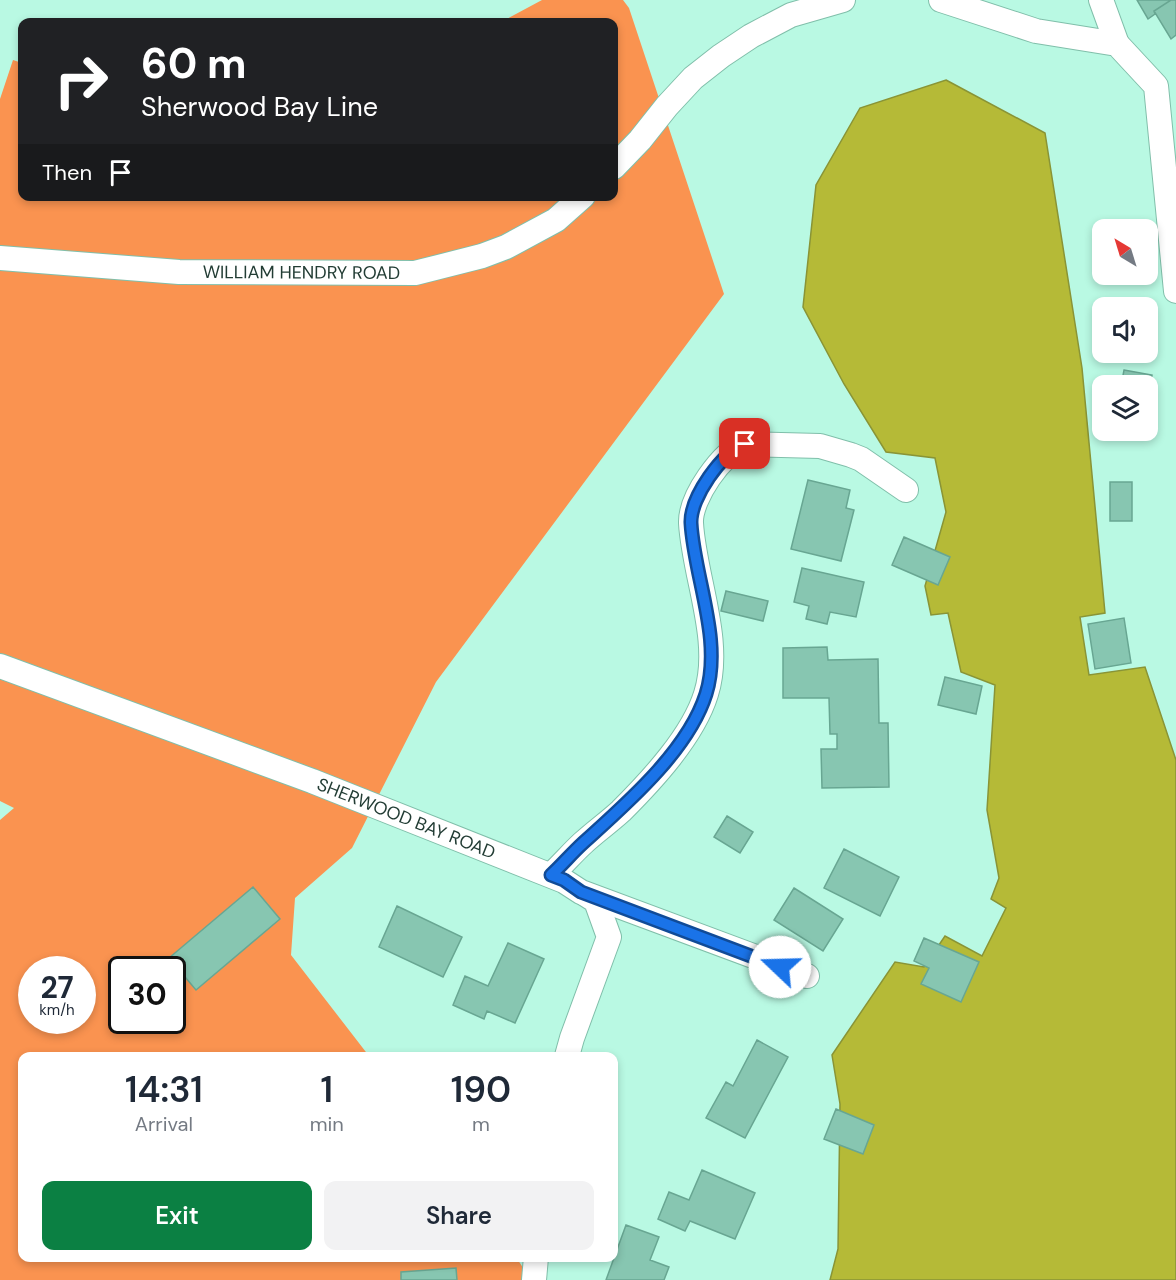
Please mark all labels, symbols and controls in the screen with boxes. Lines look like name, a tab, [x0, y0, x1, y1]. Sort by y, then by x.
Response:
text: 60 m	[141, 36, 247, 91]
icon: right	[42, 42, 120, 120]
text: Sherwood Bay Line	[141, 89, 378, 124]
icon: arrive	[104, 156, 137, 189]
text: Then	[42, 158, 92, 187]
north arrow	[1092, 219, 1158, 285]
map controls	[1092, 219, 1158, 441]
street label: WILLIAM HENDRY ROAD	[203, 260, 400, 285]
button: sound	[1092, 297, 1158, 363]
button: layers	[1092, 375, 1158, 441]
pin	[719, 418, 770, 469]
icon: arrive	[728, 427, 761, 460]
street label: SHERWOOD BAY ROAD	[314, 772, 499, 865]
position arrow	[748, 935, 812, 999]
speed limit sign: 30	[108, 956, 186, 1034]
text: 27	[40, 968, 74, 1007]
text: km/h	[39, 1000, 75, 1020]
text: 14:31	[125, 1066, 203, 1113]
text: 1	[320, 1066, 333, 1113]
text: 190	[451, 1066, 511, 1113]
text: Arrival	[135, 1111, 193, 1137]
text: min	[310, 1111, 344, 1137]
text: m	[472, 1111, 490, 1137]
button: Exit	[42, 1181, 312, 1250]
button: Share	[324, 1181, 594, 1250]

